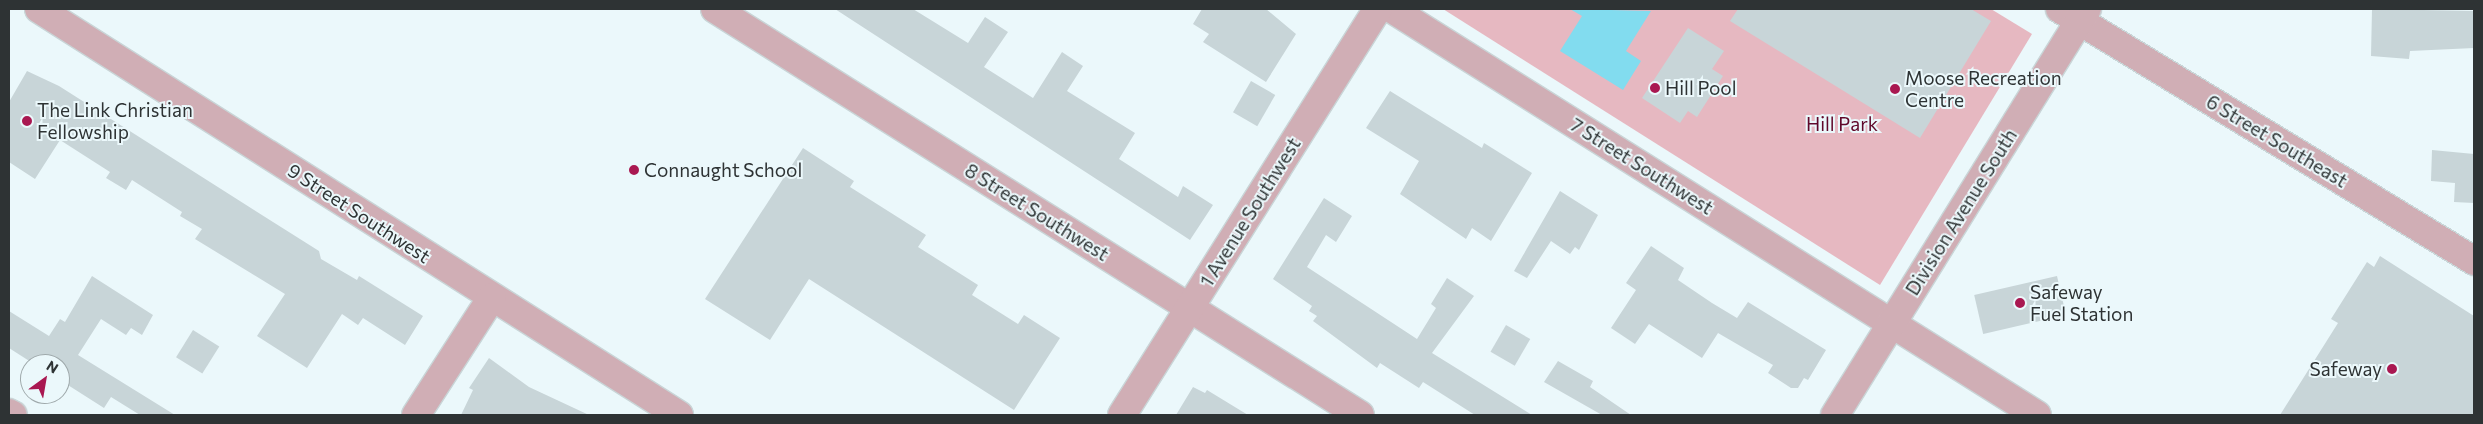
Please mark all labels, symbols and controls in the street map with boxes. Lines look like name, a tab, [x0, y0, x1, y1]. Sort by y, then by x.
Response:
place label: Moose Recreation Centre	[1905, 67, 2062, 111]
place label: Hill Pool	[1665, 77, 1737, 99]
marker: Hill Pool	[1649, 82, 1661, 94]
marker: Moose Recreation Centre	[1889, 83, 1901, 95]
street label: 6 Street Southeast	[2202, 90, 2352, 192]
place label: The Link Christian Fellowship	[37, 99, 193, 143]
street label: 7 Street Southwest	[1566, 113, 1718, 219]
park label: Hill Park	[1806, 113, 1878, 135]
marker: The Link Christian Fellowship	[21, 115, 33, 127]
street label: Division Avenue South	[1901, 125, 2021, 299]
street label: 1 Avenue Southwest	[1195, 133, 1305, 291]
street label: 9 Street Southwest	[283, 158, 435, 268]
place label: Connaught School	[644, 159, 802, 181]
street label: 8 Street Southwest	[961, 159, 1113, 265]
marker: Connaught School	[628, 164, 640, 176]
place label: Safeway Fuel Station	[2030, 281, 2133, 325]
marker: Safeway Fuel Station	[2014, 297, 2026, 309]
north arrow	[20, 354, 70, 404]
text: N	[44, 357, 62, 377]
place label: Safeway	[2310, 358, 2382, 380]
marker: Safeway	[2386, 363, 2398, 375]

